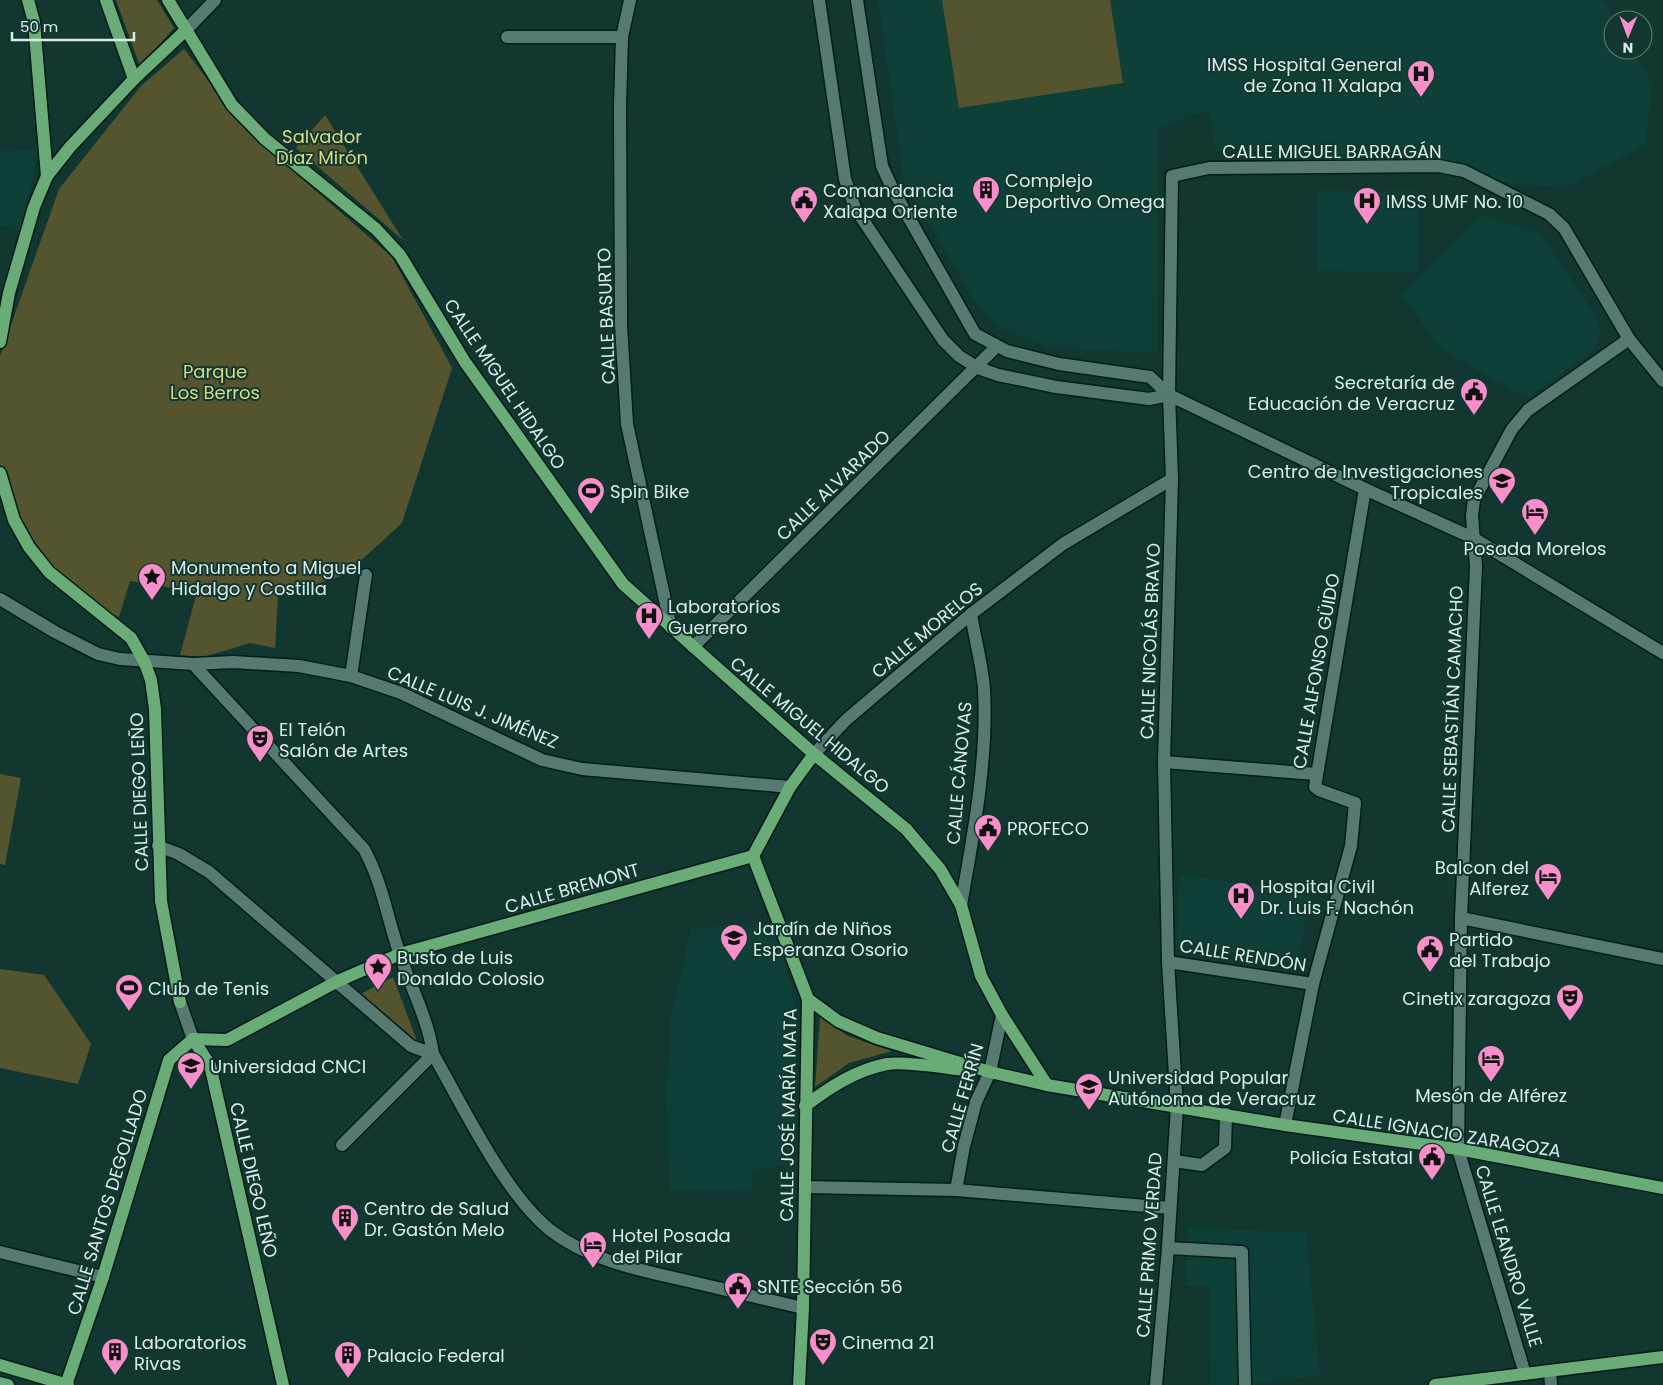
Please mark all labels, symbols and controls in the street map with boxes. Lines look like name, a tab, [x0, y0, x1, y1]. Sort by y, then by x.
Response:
scale bar	[12, 10, 135, 42]
north arrow	[1603, 10, 1653, 60]
text: 50 m	[20, 16, 58, 37]
text: N	[1622, 38, 1633, 58]
place label: IMSS Hospital General de Zona 11 Xalapa	[1207, 52, 1402, 98]
hospital icon: IMSS Hospital General de Zona 11 Xalapa	[1406, 59, 1436, 98]
park label: Salvador Díaz Mirón	[276, 124, 368, 170]
street label: CALLE MIGUEL BARRAGÁN	[1222, 139, 1442, 164]
place label: Complejo Deportivo Omega	[1005, 168, 1165, 214]
building icon: Complejo Deportivo Omega	[971, 175, 1001, 214]
place label: Comandancia Xalapa Oriente	[823, 178, 958, 224]
public building icon: Comandancia Xalapa Oriente	[789, 185, 819, 224]
hospital icon: IMSS UMF No. 10	[1352, 186, 1382, 225]
place label: IMSS UMF No. 10	[1386, 189, 1523, 214]
street label: CALLE BASURTO	[591, 247, 621, 385]
street label: CALLE MIGUEL HIDALGO	[438, 294, 572, 474]
park label: Parque Los Berros	[170, 359, 260, 405]
place label: Secretaría de Educación de Veracruz	[1248, 370, 1455, 416]
public building icon: Secretaría de Educación de Veracruz	[1459, 377, 1489, 416]
street label: CALLE ALVARADO	[770, 424, 896, 546]
place label: Centro de Investigaciones Tropicales	[1248, 459, 1483, 505]
school or university icon: Centro de Investigaciones Tropicales	[1487, 466, 1517, 505]
sports icon: Spin Bike	[576, 476, 606, 515]
place label: Spin Bike	[610, 479, 689, 504]
hotel icon: Posada Morelos	[1520, 497, 1550, 536]
place label: Posada Morelos	[1464, 536, 1606, 561]
street label: CALLE NICOLÁS BRAVO	[1134, 542, 1166, 740]
place label: Monumento a Miguel Hidalgo y Costilla	[171, 555, 361, 601]
place icon: Monumento a Miguel Hidalgo y Costilla	[137, 562, 167, 601]
street label: CALLE ALFONSO GÜIDO	[1286, 571, 1346, 771]
street label: CALLE MORELOS	[866, 576, 988, 684]
street label: CALLE SEBASTIÁN CAMACHO	[1435, 585, 1469, 833]
place label: Laboratorios Guerrero	[668, 594, 781, 640]
hospital icon: Laboratorios Guerrero	[634, 601, 664, 640]
street label: CALLE MIGUEL HIDALGO	[725, 651, 895, 799]
street label: CALLE LUIS J. JIMÉNEZ	[384, 660, 562, 754]
street label: CALLE CÁNOVAS	[940, 701, 978, 845]
street label: CALLE DIEGO LEÑO	[124, 712, 154, 872]
place label: El Telón Salón de Artes	[279, 717, 408, 763]
theatre icon: El Telón Salón de Artes	[245, 724, 275, 763]
public building icon: PROFECO	[973, 813, 1003, 852]
place label: PROFECO	[1007, 816, 1089, 841]
place label: Balcon del Alferez	[1435, 855, 1529, 901]
street label: CALLE BREMONT	[502, 857, 642, 919]
hotel icon: Balcon del Alferez	[1533, 862, 1563, 901]
place label: Hospital Civil Dr. Luis F. Nachón	[1260, 874, 1414, 920]
hospital icon: Hospital Civil Dr. Luis F. Nachón	[1226, 881, 1256, 920]
place label: Jardín de Niños Esperanza Osorio	[753, 916, 908, 962]
school or university icon: Jardín de Niños Esperanza Osorio	[719, 923, 749, 962]
place label: Partido del Trabajo	[1449, 927, 1551, 973]
street label: CALLE RENDÓN	[1178, 933, 1308, 977]
public building icon: Partido del Trabajo	[1415, 934, 1445, 973]
place label: Busto de Luis Donaldo Colosio	[397, 945, 545, 991]
place icon: Busto de Luis Donaldo Colosio	[363, 952, 393, 991]
sports icon: Club de Tenis	[114, 973, 144, 1012]
place label: Club de Tenis	[148, 976, 269, 1001]
theatre icon: Cinetix zaragoza	[1555, 983, 1585, 1022]
place label: Cinetix zaragoza	[1402, 986, 1551, 1011]
street label: CALLE JOSÉ MARÍA MATA	[774, 1008, 802, 1222]
street label: CALLE FERRÍN	[934, 1040, 990, 1156]
hotel icon: Mesón de Alférez	[1476, 1044, 1506, 1083]
school or university icon: Universidad CNCI	[176, 1051, 206, 1090]
place label: Universidad CNCI	[210, 1054, 366, 1079]
place label: Universidad Popular Autónoma de Veracruz	[1108, 1065, 1316, 1111]
school or university icon: Universidad Popular Autónoma de Veracruz	[1074, 1072, 1104, 1111]
place label: Mesón de Alférez	[1415, 1083, 1567, 1108]
street label: CALLE SANTOS DEGOLLADO	[61, 1086, 153, 1318]
street label: CALLE DIEGO LEÑO	[224, 1100, 284, 1260]
street label: CALLE IGNACIO ZARAGOZA	[1331, 1103, 1563, 1163]
public building icon: Policía Estatal	[1417, 1142, 1447, 1181]
place label: Policía Estatal	[1289, 1145, 1413, 1170]
street label: CALLE PRIMO VERDAD	[1130, 1151, 1168, 1339]
street label: CALLE LEANDRO VALLE	[1469, 1162, 1549, 1350]
place label: Centro de Salud Dr. Gastón Melo	[364, 1196, 509, 1242]
building icon: Centro de Salud Dr. Gastón Melo	[330, 1203, 360, 1242]
place label: Hotel Posada del Pilar	[612, 1223, 731, 1269]
hotel icon: Hotel Posada del Pilar	[578, 1230, 608, 1269]
public building icon: SNTE Sección 56	[723, 1271, 753, 1310]
place label: SNTE Sección 56	[757, 1274, 903, 1299]
theatre icon: Cinema 21	[808, 1327, 838, 1366]
place label: Laboratorios Rivas	[134, 1330, 247, 1376]
place label: Cinema 21	[842, 1330, 935, 1355]
building icon: Laboratorios Rivas	[100, 1337, 130, 1376]
building icon: Palacio Federal	[333, 1340, 363, 1379]
place label: Palacio Federal	[367, 1343, 505, 1368]

